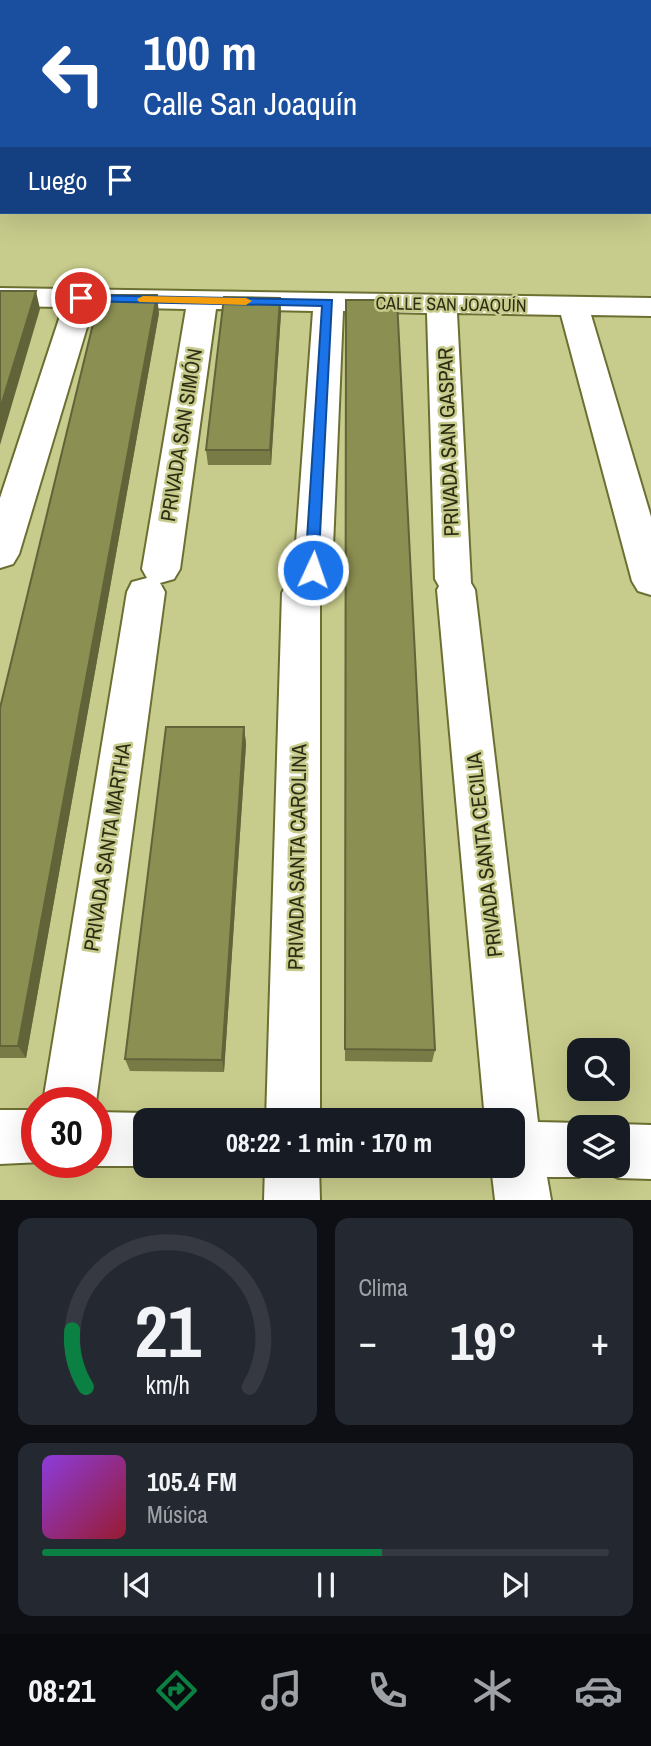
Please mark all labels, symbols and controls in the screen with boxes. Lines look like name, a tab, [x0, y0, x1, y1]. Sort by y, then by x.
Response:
text: 100 m	[143, 19, 257, 85]
icon: left	[28, 28, 119, 119]
text: Calle San Joaquín	[143, 82, 357, 125]
icon: arrive	[101, 161, 139, 199]
text: Luego	[28, 163, 87, 198]
pin	[51, 268, 111, 328]
icon: arrive	[62, 279, 100, 317]
street label: CALLE SAN JOAQUÍN	[375, 290, 527, 318]
street label: PRIVADA SAN SIMÓN	[153, 346, 209, 524]
street label: PRIVADA SAN GASPAR	[430, 347, 466, 537]
position arrow	[276, 533, 350, 607]
street label: PRIVADA SANTA MARTHA	[76, 740, 138, 953]
street label: PRIVADA SANTA CAROLINA	[281, 743, 313, 970]
street label: PRIVADA SANTA CECILIA	[459, 751, 509, 959]
map controls	[567, 1038, 630, 1178]
button: search	[567, 1038, 630, 1101]
speed limit sign: 30	[21, 1087, 112, 1178]
button: layers	[567, 1115, 630, 1178]
text: 08:22 · 1 min · 170 m	[226, 1125, 432, 1160]
text: Clima	[359, 1272, 408, 1303]
text: 21	[134, 1283, 201, 1381]
text: 19°	[450, 1306, 518, 1376]
text: −	[359, 1316, 377, 1367]
text: +	[591, 1316, 609, 1367]
text: km/h	[145, 1368, 189, 1402]
text: 105.4 FM	[147, 1464, 237, 1499]
text: Música	[147, 1499, 208, 1530]
icon: previous	[118, 1566, 156, 1604]
icon: pause	[307, 1566, 345, 1604]
icon: next	[496, 1566, 534, 1604]
icon: directions	[152, 1666, 201, 1715]
icon: music	[257, 1666, 306, 1715]
icon: phone	[363, 1666, 412, 1715]
icon: climate	[468, 1666, 517, 1715]
icon: car	[574, 1666, 623, 1715]
text: 08:21	[28, 1669, 95, 1712]

